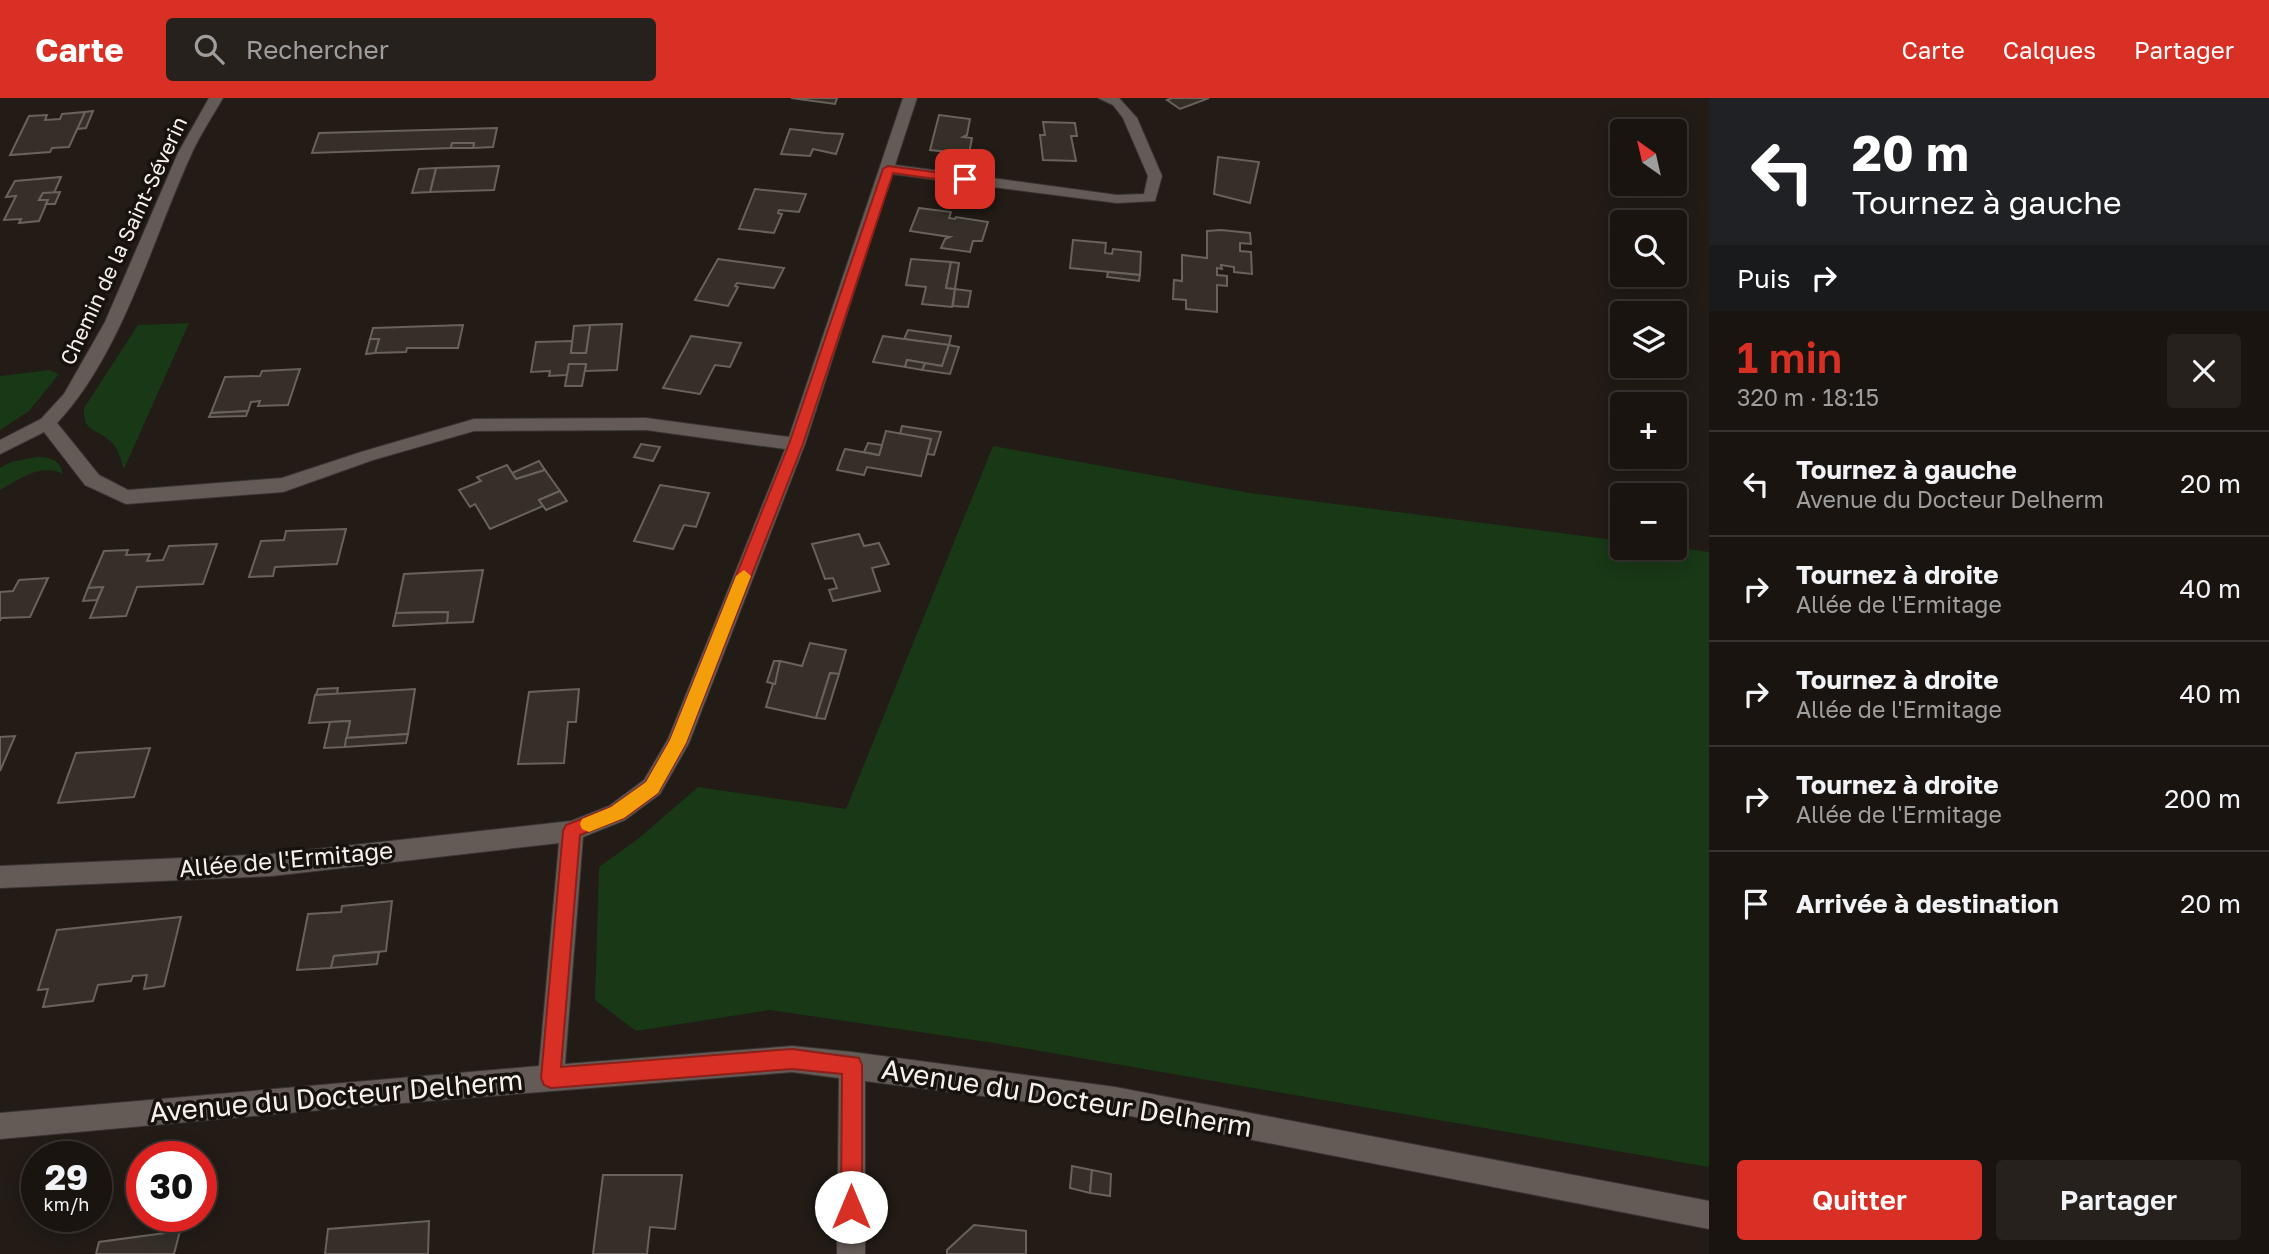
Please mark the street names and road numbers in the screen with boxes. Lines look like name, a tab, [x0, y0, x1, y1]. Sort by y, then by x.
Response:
street label: Chemin de la Saint-Séverin	[54, 112, 192, 369]
street label: Allée de l'Ermitage	[178, 835, 394, 882]
street label: Avenue du Docteur Delherm	[879, 1052, 1255, 1143]
street label: Avenue du Docteur Delherm	[148, 1063, 524, 1128]

